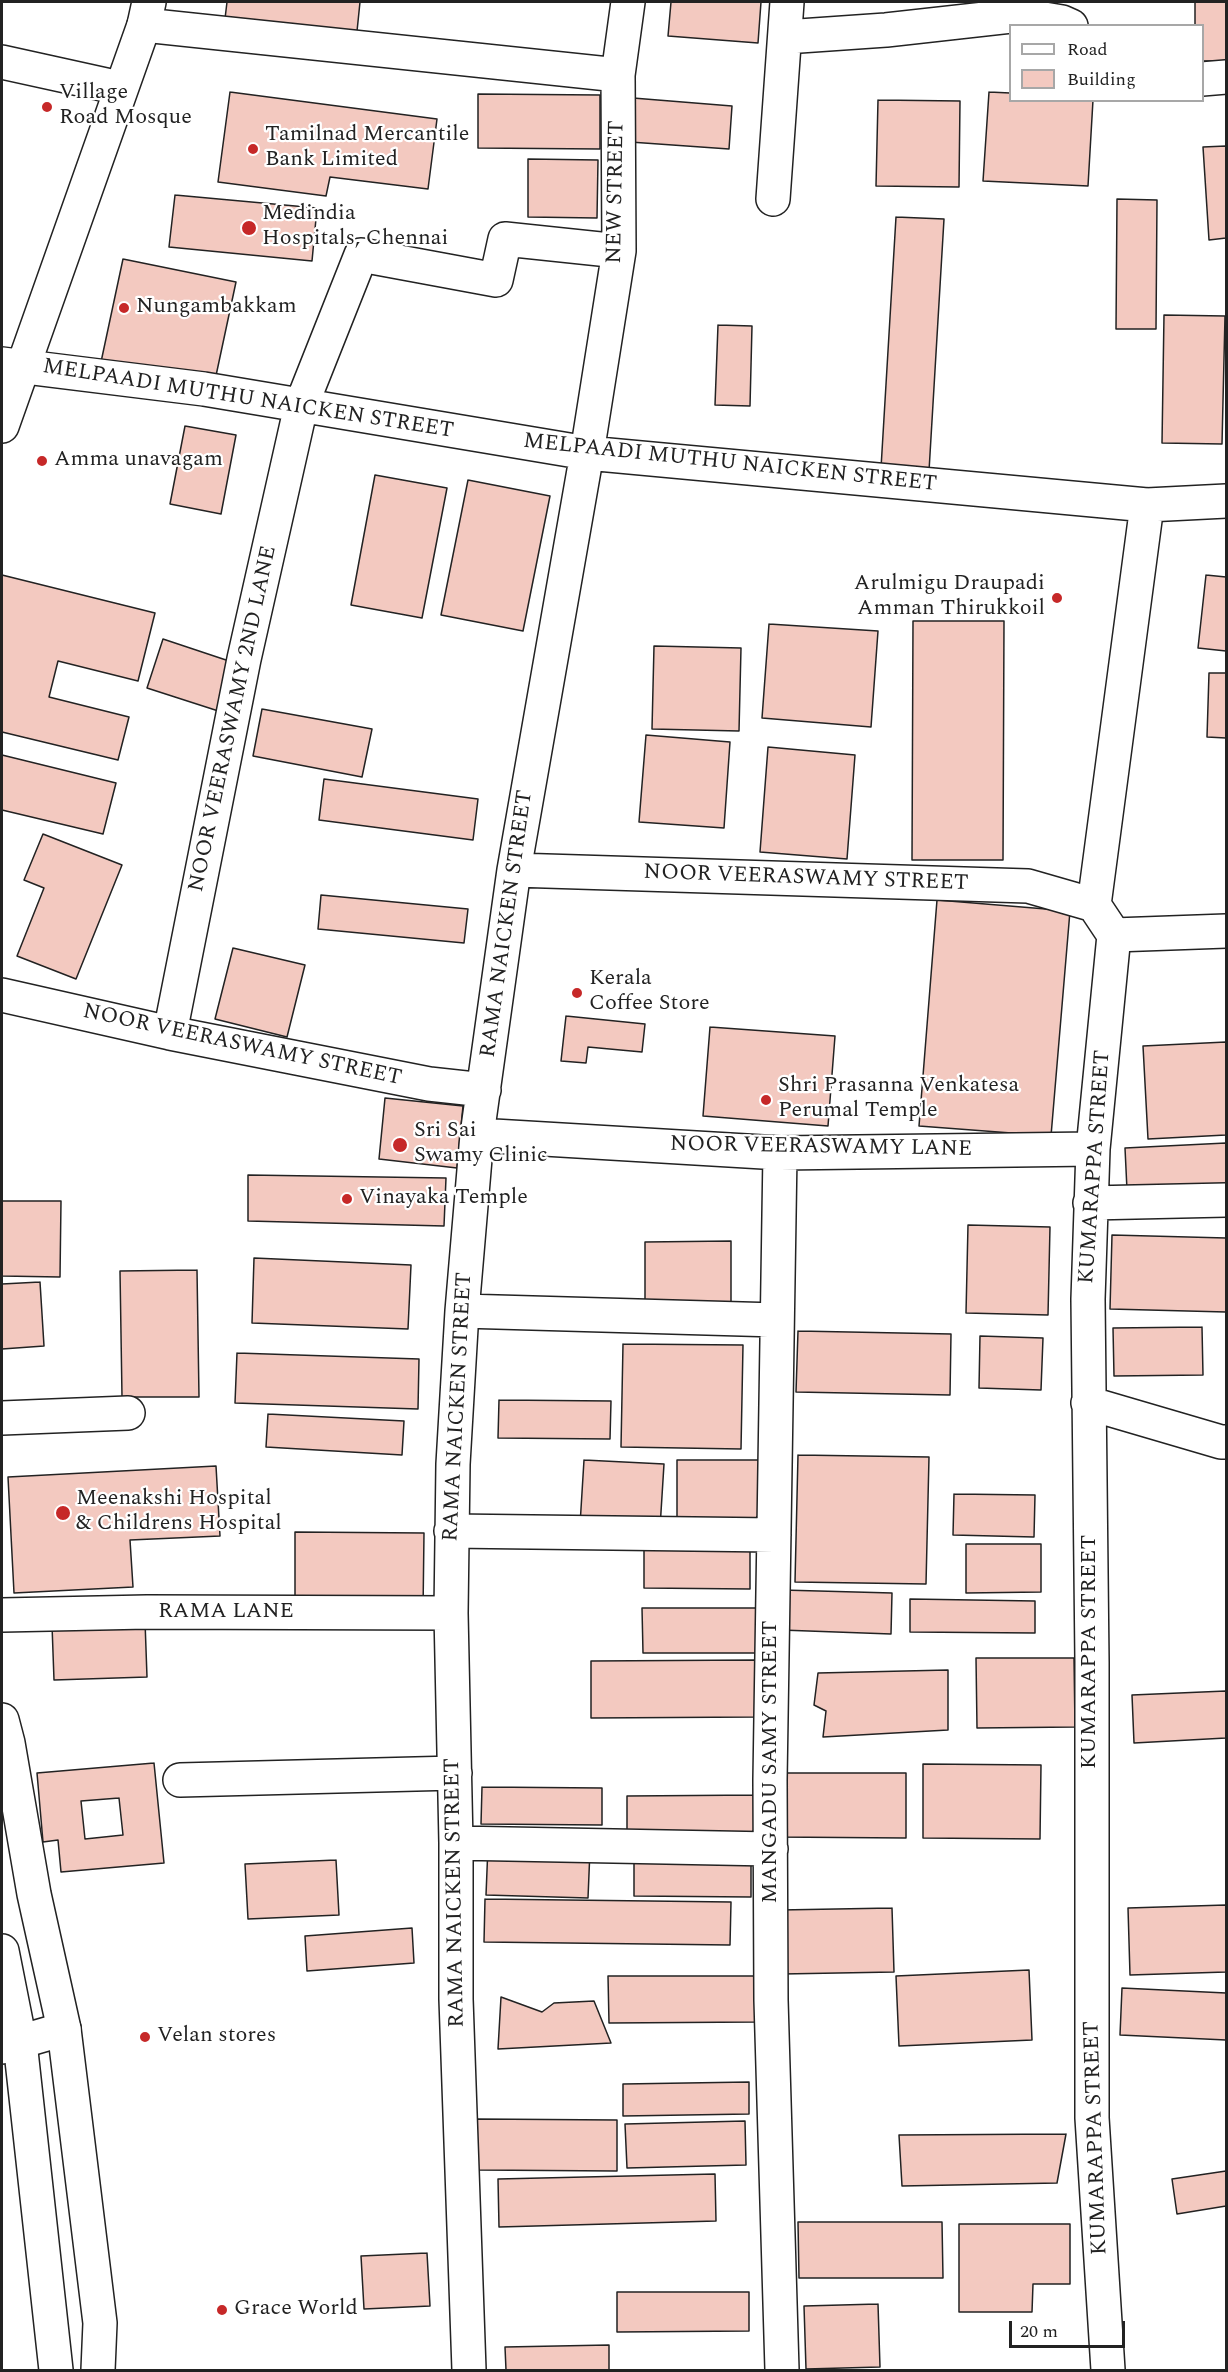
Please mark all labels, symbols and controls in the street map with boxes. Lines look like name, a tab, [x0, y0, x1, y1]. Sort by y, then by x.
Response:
legend	[1009, 24, 1204, 102]
text: Road	[1067, 36, 1108, 63]
text: Building	[1067, 66, 1136, 93]
place label: Village Road Mosque	[59, 81, 192, 132]
marker: Village Road Mosque	[40, 100, 54, 114]
street label: NEW STREET	[603, 120, 631, 264]
place label: Tamilnad Mercantile Bank Limited	[265, 123, 469, 174]
marker: Tamilnad Mercantile Bank Limited	[246, 142, 260, 156]
place label: Medindia Hospitals, Chennai	[262, 202, 448, 254]
marker: Medindia Hospitals, Chennai	[240, 219, 258, 237]
place label: Nungambakkam	[136, 295, 297, 321]
marker: Nungambakkam	[117, 301, 131, 315]
street label: MELPAADI MUTHU NAICKEN STREET	[41, 354, 455, 446]
street label: MELPAADI MUTHU NAICKEN STREET	[522, 429, 938, 499]
place label: Amma unavagam	[54, 448, 223, 474]
marker: Amma unavagam	[35, 454, 49, 468]
street label: NOOR VEERASWAMY 2ND LANE	[184, 544, 284, 894]
place label: Arulmigu Draupadi Amman Thirukkoil	[854, 572, 1045, 624]
marker: Arulmigu Draupadi Amman Thirukkoil	[1050, 591, 1064, 605]
street label: RAMA NAICKEN STREET	[476, 789, 540, 1059]
street label: NOOR VEERASWAMY STREET	[643, 860, 969, 898]
place label: Kerala Coffee Store	[589, 967, 710, 1018]
marker: Kerala Coffee Store	[570, 986, 584, 1000]
street label: NOOR VEERASWAMY STREET	[80, 999, 404, 1093]
street label: KUMARAPPA STREET	[1075, 1049, 1117, 1285]
place label: Shri Prasanna Venkatesa Perumal Temple	[778, 1074, 1019, 1126]
marker: Shri Prasanna Venkatesa Perumal Temple	[759, 1093, 773, 1107]
place label: Sri Sai Swamy Clinic	[414, 1119, 548, 1170]
street label: NOOR VEERASWAMY LANE	[670, 1132, 972, 1164]
marker: Sri Sai Swamy Clinic	[391, 1136, 409, 1154]
place label: Vinayaka Temple	[359, 1186, 528, 1212]
marker: Vinayaka Temple	[340, 1192, 354, 1206]
street label: RAMA NAICKEN STREET	[439, 1272, 479, 1542]
place label: Meenakshi Hospital & Childrens Hospital	[76, 1487, 282, 1538]
marker: Meenakshi Hospital & Childrens Hospital	[54, 1504, 72, 1522]
street label: KUMARAPPA STREET	[1078, 1535, 1104, 1769]
street label: RAMA LANE	[158, 1600, 294, 1626]
street label: MANGADU SAMY STREET	[759, 1620, 785, 1904]
street label: RAMA NAICKEN STREET	[440, 1758, 472, 2028]
street label: KUMARAPPA STREET	[1080, 2020, 1114, 2256]
place label: Velan stores	[157, 2024, 276, 2050]
marker: Velan stores	[138, 2030, 152, 2044]
place label: Grace World	[234, 2297, 358, 2323]
marker: Grace World	[215, 2303, 229, 2317]
scale bar	[1012, 2309, 1128, 2347]
text: 20 m	[1020, 2318, 1058, 2345]

